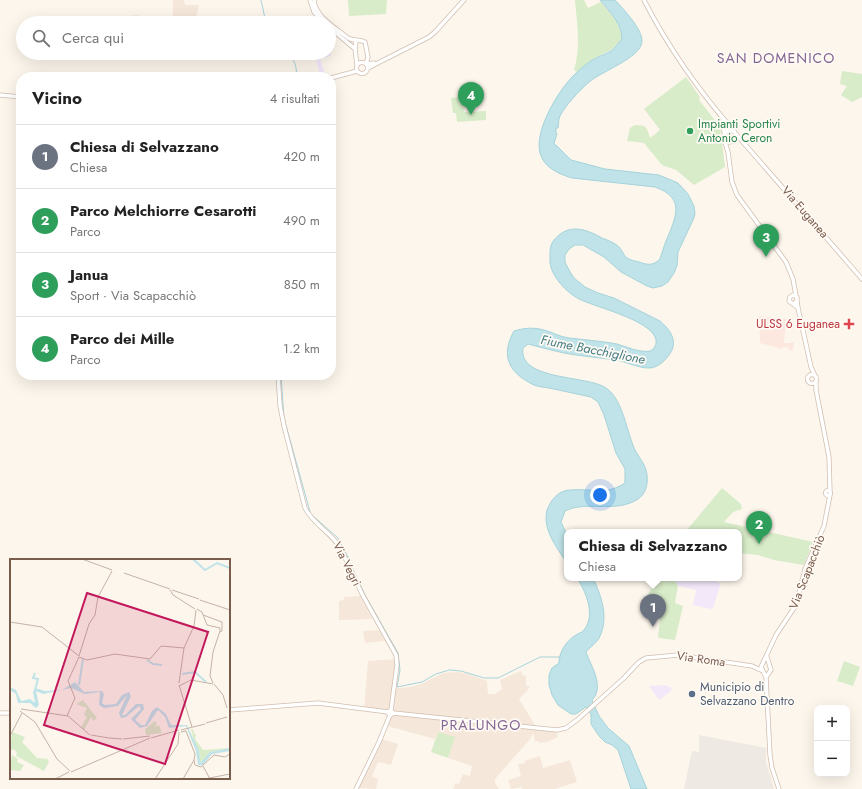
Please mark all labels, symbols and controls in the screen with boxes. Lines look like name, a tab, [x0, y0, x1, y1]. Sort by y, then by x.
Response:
search box	[16, 16, 336, 60]
icon: search	[30, 27, 52, 49]
text: Cerca qui	[62, 27, 124, 49]
district label: SAN DOMENICO	[717, 48, 835, 68]
pin: 4	[458, 82, 484, 115]
text: Vicino	[32, 86, 82, 110]
text: 4 risultati	[270, 89, 320, 108]
place label: Impianti Sportivi Antonio Ceron	[698, 115, 780, 147]
marker: Impianti Sportivi Antonio Ceron	[685, 126, 695, 136]
text: Chiesa di Selvazzano	[70, 136, 219, 158]
text: 1	[42, 147, 48, 166]
text: 420 m	[283, 147, 320, 166]
text: Chiesa	[70, 158, 107, 177]
street label: Via Euganea	[777, 182, 833, 242]
text: Parco Melchiorre Cesarotti	[70, 200, 256, 222]
text: 2	[41, 211, 49, 230]
text: 490 m	[283, 211, 320, 230]
text: Parco	[70, 222, 101, 241]
pin: 3	[753, 224, 779, 257]
text: Janua	[70, 264, 108, 286]
text: 3	[41, 275, 49, 294]
text: 850 m	[284, 275, 320, 294]
text: Sport · Via Scapacchiò	[70, 286, 196, 305]
place label: ULSS 6 Euganea	[756, 315, 840, 333]
marker: ULSS 6 Euganea	[843, 318, 855, 330]
text: Parco dei Mille	[70, 328, 174, 350]
water label: Fiume Bacchiglione	[539, 330, 647, 369]
text: 4	[40, 339, 50, 358]
text: 1.2 km	[283, 339, 320, 358]
text: Parco	[70, 350, 101, 369]
your location	[590, 485, 610, 505]
pin: 2	[746, 511, 772, 544]
popup	[564, 529, 742, 581]
street label: Via Scapacchiò	[785, 532, 830, 612]
text: Chiesa di Selvazzano	[579, 535, 727, 557]
street label: Via Vegri	[328, 539, 366, 589]
text: Chiesa	[579, 557, 616, 576]
inset map	[10, 559, 230, 779]
pin: 1	[640, 594, 666, 627]
street label: Via Roma	[676, 647, 727, 671]
place label: Municipio di Selvazzano Dentro	[700, 678, 795, 710]
marker: Municipio di Selvazzano Dentro	[687, 689, 697, 699]
map controls	[814, 705, 850, 777]
button: +	[814, 705, 850, 741]
district label: PRALUNGO	[441, 715, 521, 735]
button: −	[814, 741, 850, 777]

